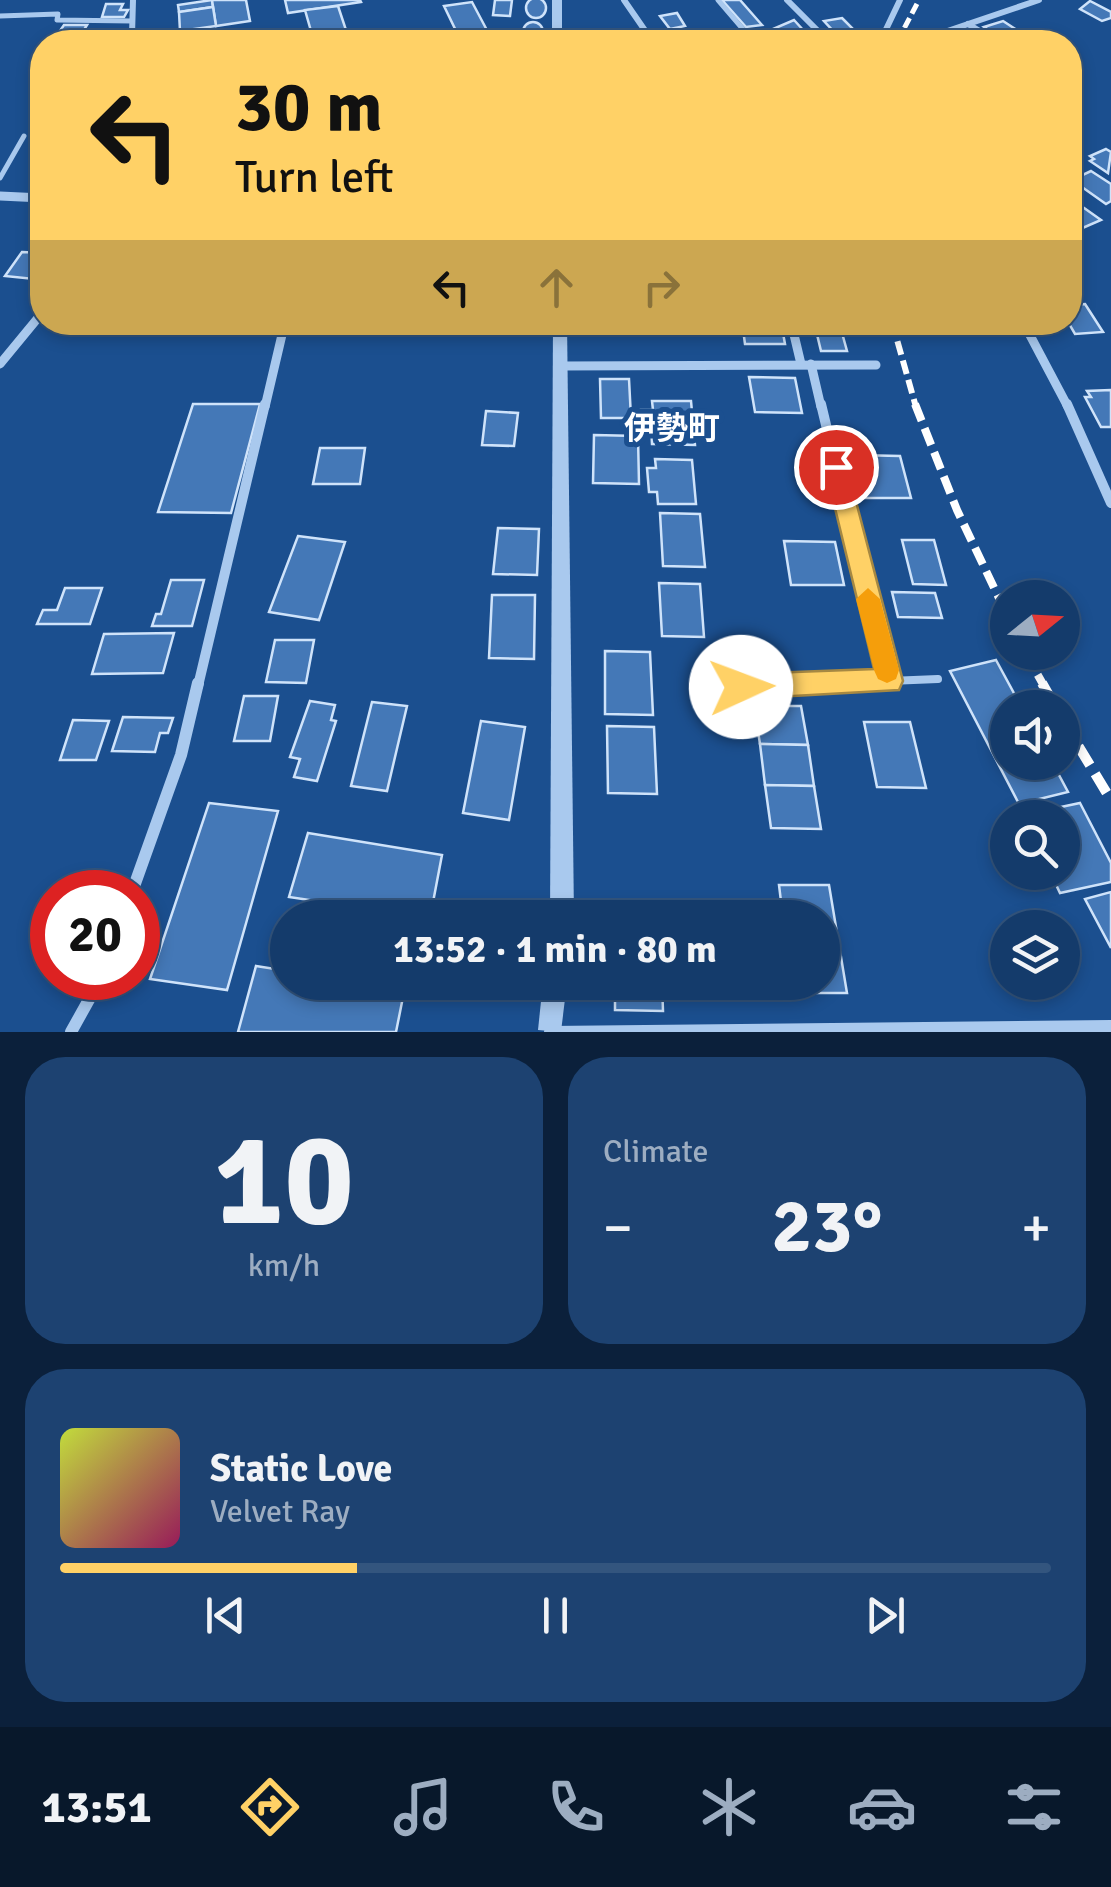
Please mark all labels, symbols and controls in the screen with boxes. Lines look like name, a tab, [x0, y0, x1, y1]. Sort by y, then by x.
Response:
text: 30 m	[235, 64, 383, 150]
icon: left	[70, 70, 200, 200]
text: Turn left	[235, 150, 394, 205]
icon: left	[424, 260, 479, 315]
icon: ahead	[529, 260, 584, 315]
icon: right	[634, 260, 689, 315]
district label: 伊勢町	[624, 409, 720, 448]
pin	[794, 425, 879, 510]
icon: arrive	[809, 440, 864, 495]
north arrow	[990, 580, 1080, 670]
map controls	[990, 580, 1080, 1000]
position arrow	[689, 635, 793, 739]
button: sound	[990, 690, 1080, 780]
button: search	[990, 800, 1080, 890]
speed limit sign: 20	[30, 870, 160, 1000]
button: layers	[990, 910, 1080, 1000]
text: 13:52 · 1 min · 80 m	[393, 926, 717, 973]
text: 10	[214, 1101, 354, 1261]
text: Climate	[603, 1132, 709, 1171]
text: 23°	[772, 1180, 883, 1273]
text: −	[603, 1194, 633, 1262]
text: +	[1021, 1194, 1051, 1262]
text: km/h	[248, 1246, 320, 1285]
text: Static Love	[210, 1445, 392, 1492]
text: Velvet Ray	[210, 1492, 350, 1531]
icon: previous	[198, 1588, 253, 1643]
icon: pause	[528, 1588, 583, 1643]
icon: next	[858, 1588, 913, 1643]
icon: directions	[235, 1772, 305, 1842]
icon: music	[388, 1772, 458, 1842]
icon: phone	[541, 1772, 611, 1842]
icon: climate	[694, 1772, 764, 1842]
icon: car	[847, 1772, 917, 1842]
icon: filters	[999, 1772, 1069, 1842]
text: 13:51	[41, 1780, 152, 1835]

